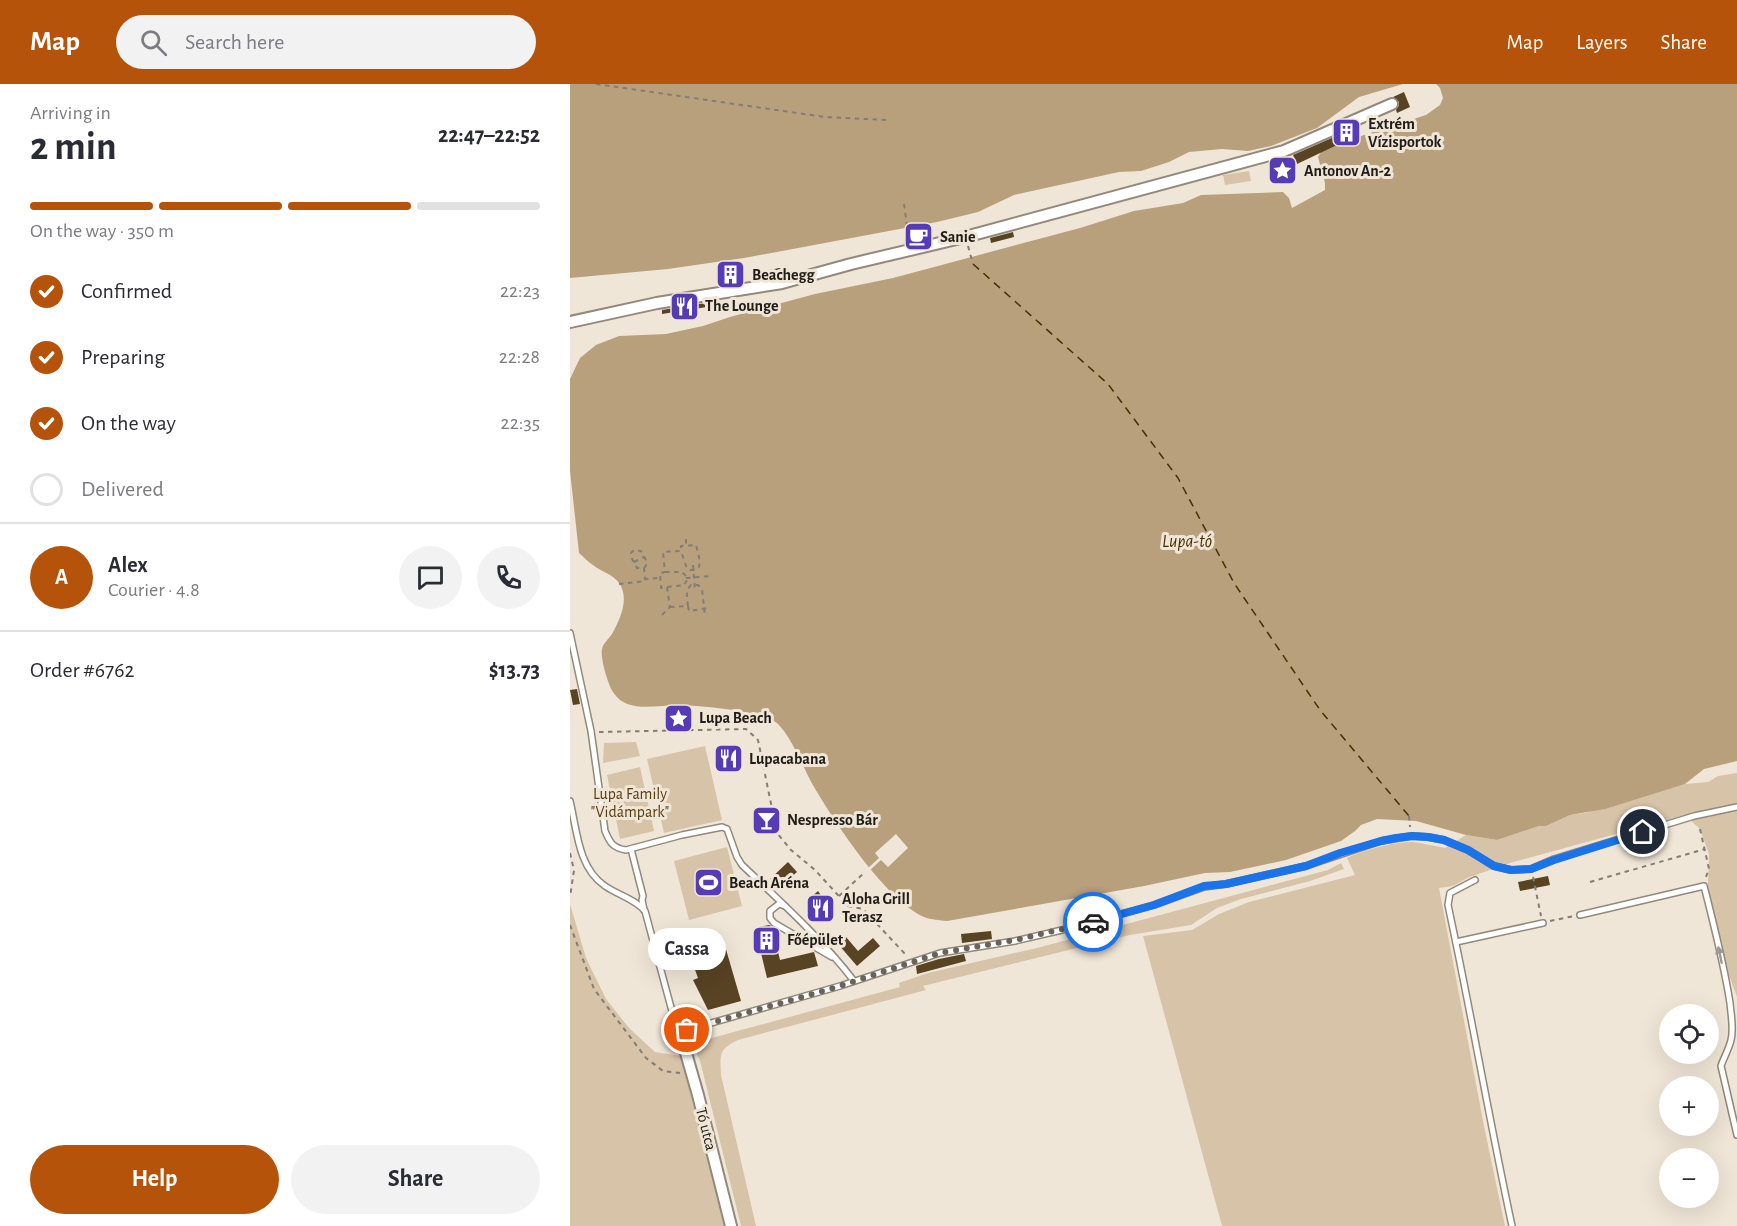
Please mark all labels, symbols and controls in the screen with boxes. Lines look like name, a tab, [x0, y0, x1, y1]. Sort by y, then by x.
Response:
search box	[116, 15, 536, 69]
icon: search	[137, 26, 170, 59]
text: Map	[30, 28, 80, 56]
text: Search here	[185, 31, 284, 53]
text: Map	[1507, 32, 1543, 53]
text: Layers	[1576, 32, 1627, 53]
text: Share	[1660, 32, 1707, 53]
text: Arriving in	[30, 103, 111, 123]
place label: Extrém Vízisportok	[1368, 116, 1442, 150]
building icon: Extrém Vízisportok	[1331, 117, 1363, 149]
text: 22:47–22:52	[438, 124, 540, 146]
text: 2 min	[30, 128, 117, 167]
place icon: Antonov An-2	[1267, 155, 1299, 187]
place label: Antonov An-2	[1304, 163, 1392, 179]
text: On the way · 350 m	[30, 221, 174, 241]
cafe icon: Sanie	[903, 221, 935, 253]
place label: Sanie	[940, 229, 976, 245]
building icon: Beachegg	[715, 259, 747, 291]
place label: Beachegg	[752, 267, 815, 283]
icon: check	[30, 275, 63, 308]
text: Confirmed	[81, 280, 172, 302]
text: 22:23	[500, 281, 540, 301]
restaurant icon: The Lounge	[668, 290, 700, 322]
place label: The Lounge	[705, 298, 779, 314]
icon: check	[30, 341, 63, 374]
text: Preparing	[81, 346, 165, 368]
text: 22:28	[499, 347, 540, 367]
icon: check	[30, 407, 63, 440]
text: On the way	[81, 412, 176, 434]
text: 22:35	[501, 413, 540, 433]
text: Delivered	[81, 478, 164, 500]
water label: Lupa-tó	[1162, 533, 1212, 551]
button: chat	[399, 546, 462, 609]
button: phone	[477, 546, 540, 609]
text: Alex	[108, 554, 148, 576]
text: A	[55, 566, 68, 588]
text: Courier · 4.8	[108, 580, 200, 600]
text: Order #6762	[30, 659, 135, 681]
text: $13.73	[489, 659, 540, 681]
place icon: Lupa Beach	[662, 702, 694, 734]
place label: Lupa Beach	[699, 710, 772, 726]
restaurant icon: Lupacabana	[712, 743, 744, 775]
place label: Lupacabana	[749, 751, 826, 767]
park label: Lupa Family "Vidámpark"	[591, 786, 669, 820]
bar icon: Nespresso Bár	[750, 804, 782, 836]
pin	[1617, 806, 1668, 857]
place label: Nespresso Bár	[787, 812, 878, 828]
icon: home	[1626, 815, 1659, 848]
sports icon: Beach Aréna	[692, 867, 724, 899]
place label: Beach Aréna	[729, 875, 810, 891]
place label: Aloha Grill Terasz	[842, 891, 910, 925]
restaurant icon: Aloha Grill Terasz	[805, 892, 837, 924]
courier	[1063, 892, 1123, 952]
icon: car	[1077, 906, 1110, 939]
building icon: Főépület	[750, 924, 782, 956]
callout: Cassa	[648, 928, 726, 970]
place label: Főépület	[787, 932, 844, 948]
text: Cassa	[665, 939, 709, 959]
one-way arrow	[1715, 946, 1725, 965]
pin	[661, 1004, 712, 1055]
map controls	[1659, 1004, 1719, 1208]
button: locate	[1659, 1004, 1719, 1064]
icon: bag	[670, 1013, 703, 1046]
button: +	[1659, 1076, 1719, 1136]
street label: Tó utca	[693, 1106, 719, 1152]
button: Help	[30, 1145, 279, 1214]
button: Share	[291, 1145, 540, 1214]
button: −	[1659, 1148, 1719, 1208]

